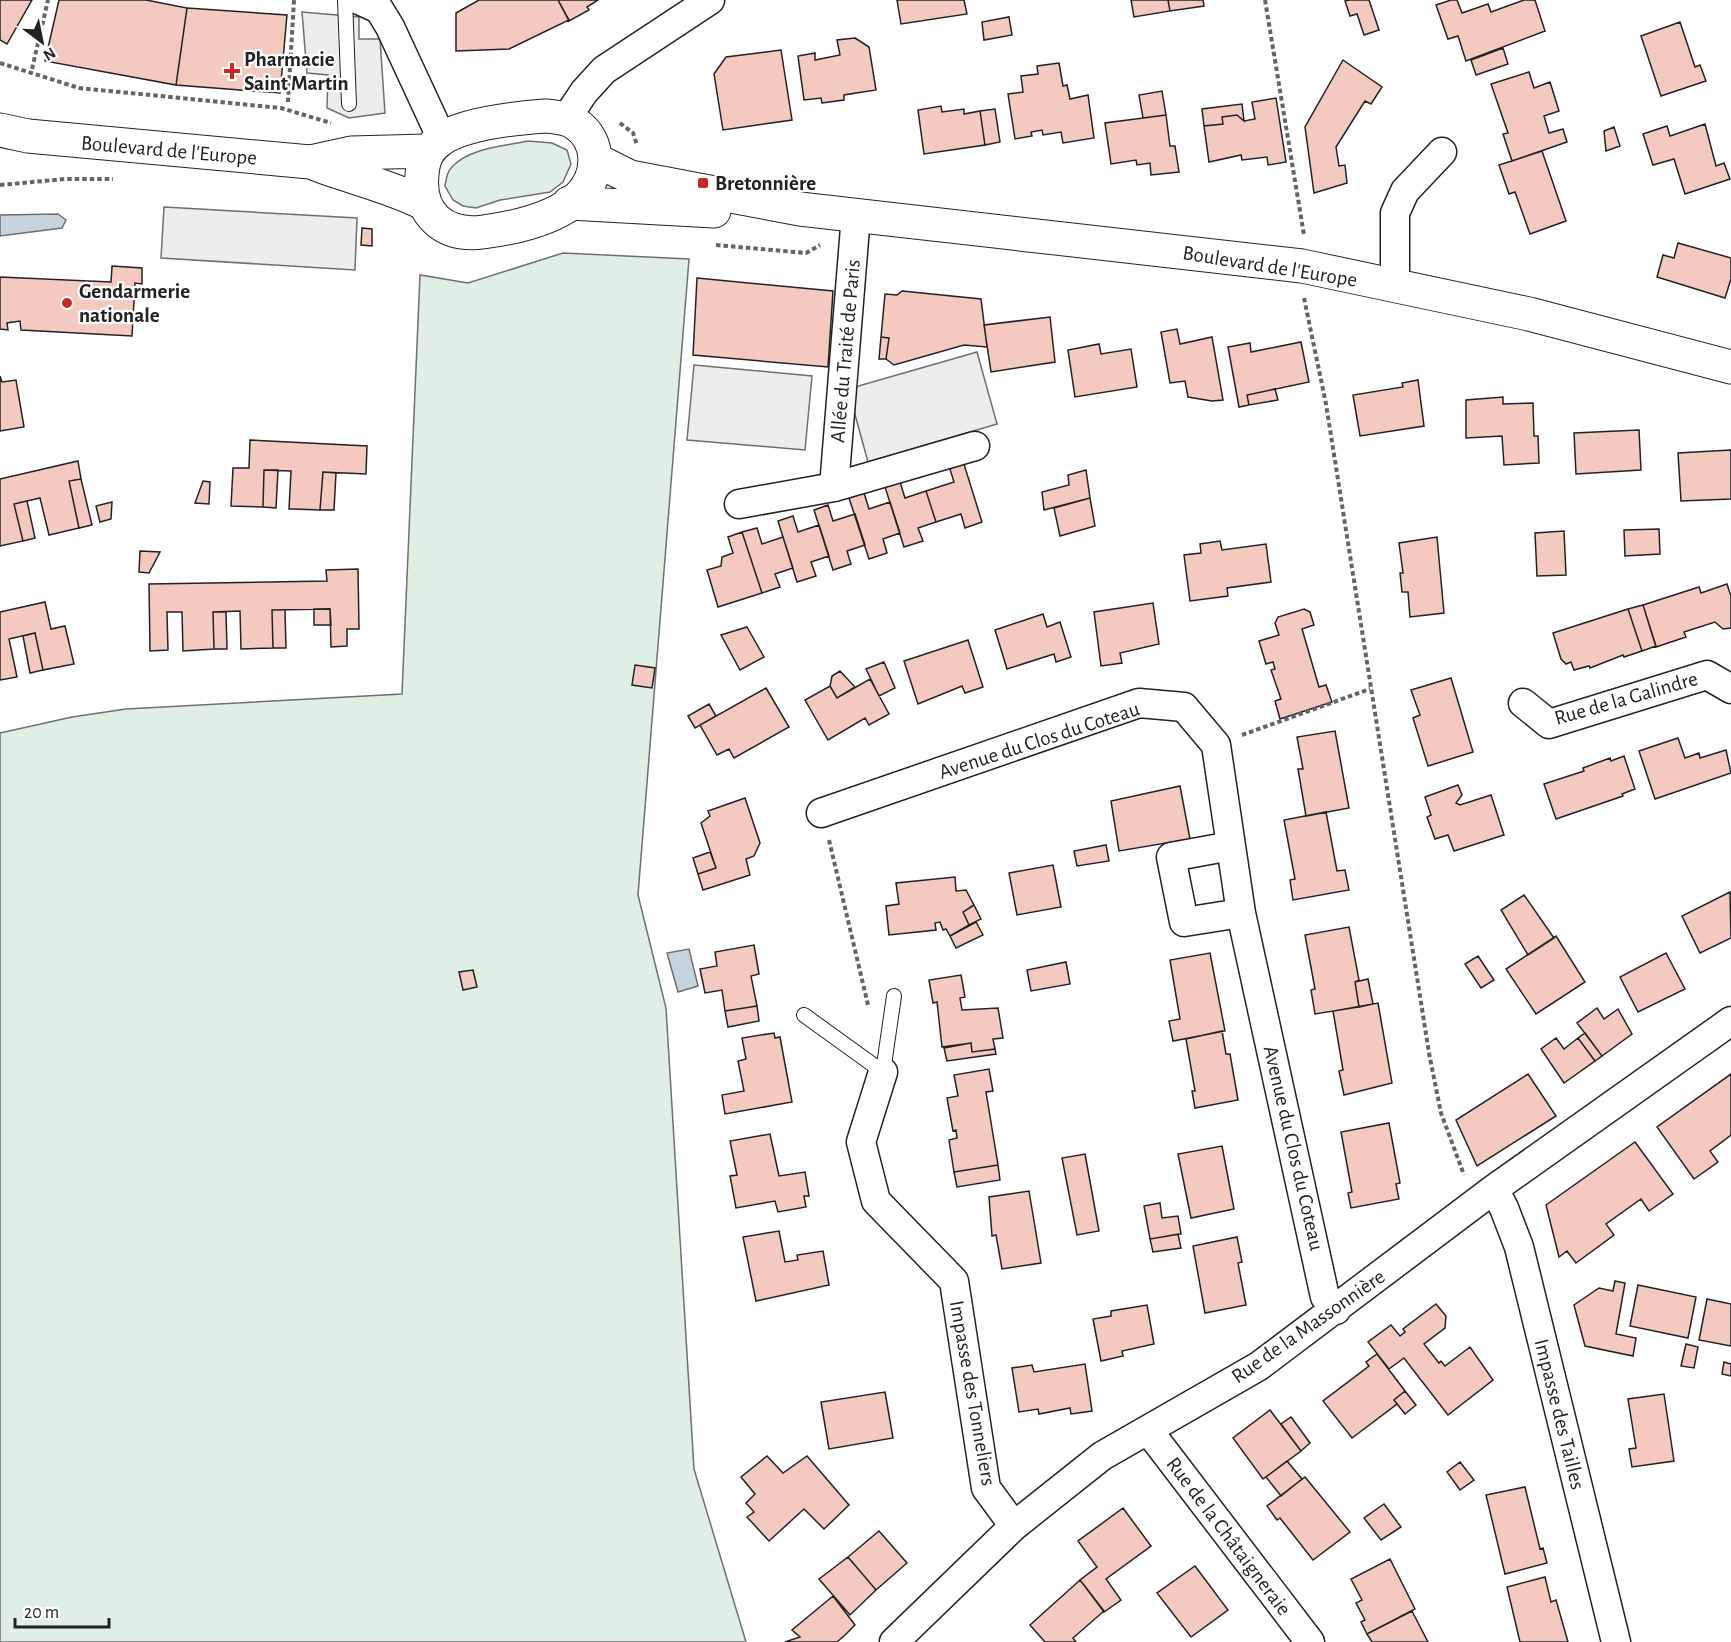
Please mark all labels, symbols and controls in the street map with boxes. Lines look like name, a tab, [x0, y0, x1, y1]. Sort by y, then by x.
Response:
north arrow	[12, 12, 72, 72]
text: N	[40, 44, 58, 64]
place label: Pharmacie Saint Martin	[244, 49, 349, 94]
marker: Pharmacie Saint Martin	[225, 64, 239, 78]
street label: Boulevard de l'Europe	[80, 132, 258, 169]
place label: Bretonnière	[715, 173, 816, 194]
marker: Bretonnière	[696, 176, 710, 190]
street label: Boulevard de l'Europe	[1181, 242, 1359, 291]
street label: Allée du Traité de Paris	[827, 259, 864, 443]
place label: Gendarmerie nationale	[79, 281, 190, 326]
marker: Gendarmerie nationale	[60, 296, 74, 310]
street label: Rue de la Galindre	[1552, 668, 1700, 729]
street label: Avenue du Clos du Coteau	[936, 698, 1142, 783]
street label: Avenue du Clos du Coteau	[1260, 1044, 1327, 1253]
street label: Rue de la Massonnière	[1228, 1266, 1389, 1387]
street label: Impasse des Tonneliers	[946, 1299, 999, 1487]
street label: Impasse des Tailles	[1531, 1337, 1588, 1492]
street label: Rue de la Châtaigneraie	[1162, 1453, 1295, 1619]
scale bar	[15, 1591, 110, 1629]
text: 20 m	[24, 1604, 59, 1622]

